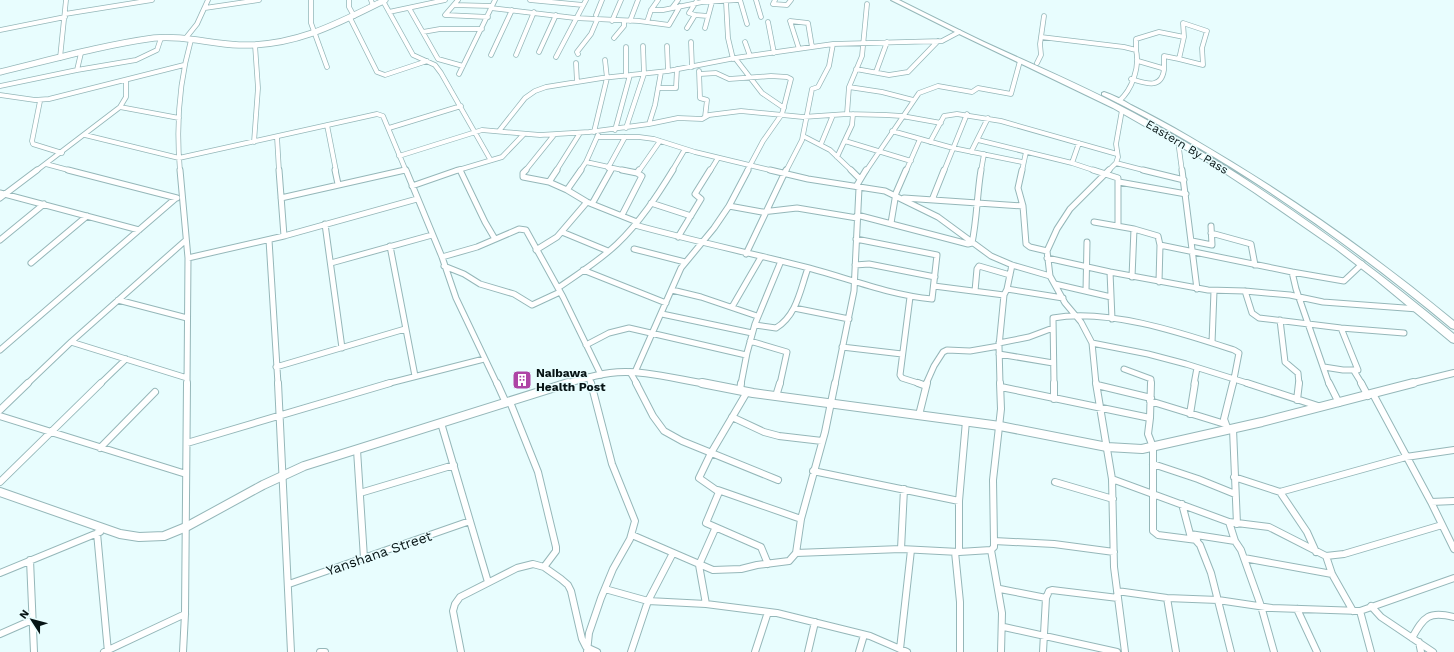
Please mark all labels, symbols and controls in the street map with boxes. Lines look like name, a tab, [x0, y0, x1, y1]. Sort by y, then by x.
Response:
street label: Eastern By Pass	[1143, 117, 1231, 177]
place label: Naibawa Health Post	[536, 366, 606, 394]
building icon: Naibawa Health Post	[511, 369, 533, 391]
street label: Yanshana Street	[324, 527, 434, 579]
north arrow	[12, 600, 52, 640]
text: N	[17, 607, 32, 622]

